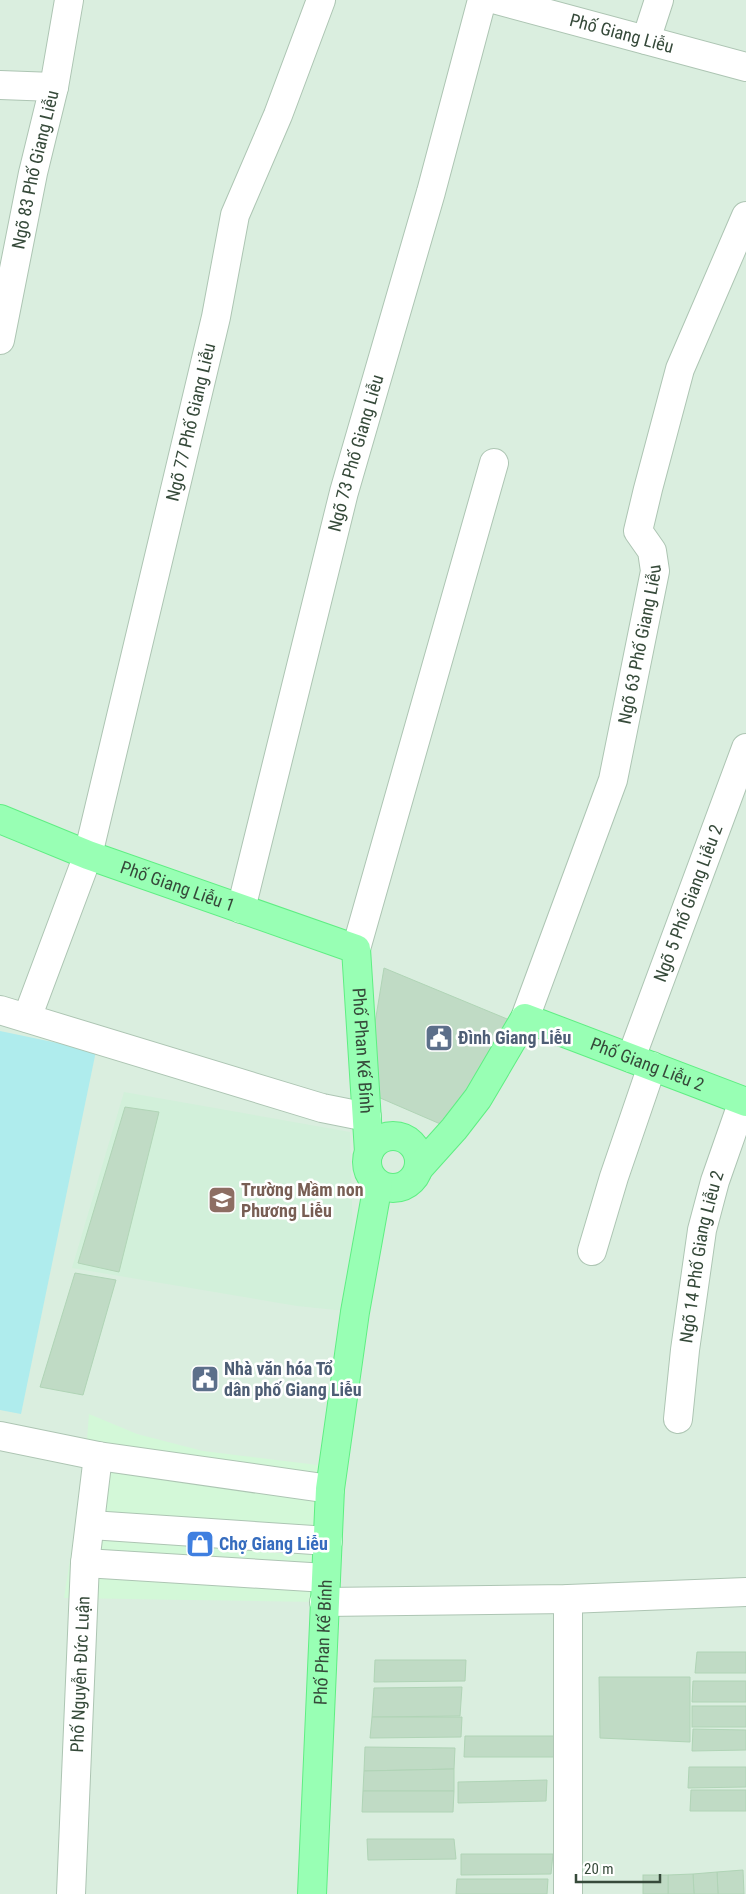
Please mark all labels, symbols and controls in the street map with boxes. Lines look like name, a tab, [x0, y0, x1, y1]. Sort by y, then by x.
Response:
street label: Phố Giang Liễu	[567, 9, 676, 57]
street label: Ngõ 83 Phố Giang Liễu	[7, 88, 63, 251]
street label: Ngõ 77 Phố Giang Liễu	[162, 341, 219, 503]
street label: Ngõ 73 Phố Giang Liễu	[324, 372, 387, 534]
street label: Ngõ 63 Phố Giang Liễu	[613, 563, 665, 726]
street label: Ngõ 5 Phố Giang Liễu 2	[649, 821, 727, 985]
street label: Phố Giang Liễu 1	[118, 856, 238, 916]
street label: Phố Phan Kế Bính	[349, 987, 378, 1114]
public building icon: Đình Giang Liễu	[424, 1023, 454, 1053]
place label: Đình Giang Liễu	[458, 1027, 571, 1048]
street label: Phố Giang Liễu 2	[587, 1033, 707, 1095]
street label: Ngõ 14 Phố Giang Liễu 2	[675, 1168, 728, 1344]
place label: Trường Mầm non Phương Liễu	[241, 1179, 364, 1221]
school or university icon: Trường Mầm non Phương Liễu	[207, 1185, 237, 1215]
place label: Nhà văn hóa Tổ dân phố Giang Liễu	[224, 1358, 362, 1400]
public building icon: Nhà văn hóa Tổ dân phố Giang Liễu	[190, 1364, 220, 1394]
shop icon: Chợ Giang Liễu	[185, 1529, 215, 1559]
place label: Chợ Giang Liễu	[219, 1533, 328, 1554]
street label: Phố Phan Kế Bính	[309, 1579, 336, 1705]
street label: Phố Nguyễn Đức Luận	[66, 1596, 94, 1753]
scale bar	[576, 1852, 660, 1884]
text: 20 m	[584, 1860, 614, 1878]

